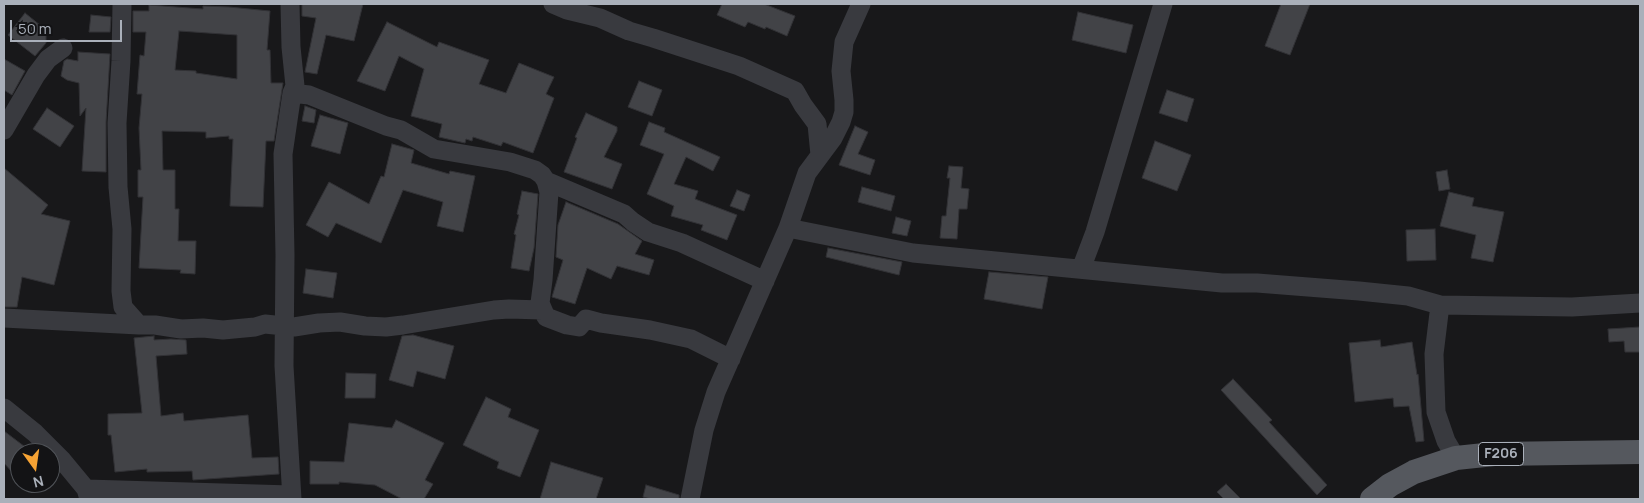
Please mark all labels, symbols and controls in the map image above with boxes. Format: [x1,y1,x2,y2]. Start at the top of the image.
scale bar [12,10,125,42]
text: 50 m [18,18,52,39]
road number: F206 [1478,442,1524,466]
north arrow [10,443,60,493]
text: N [31,472,46,493]

